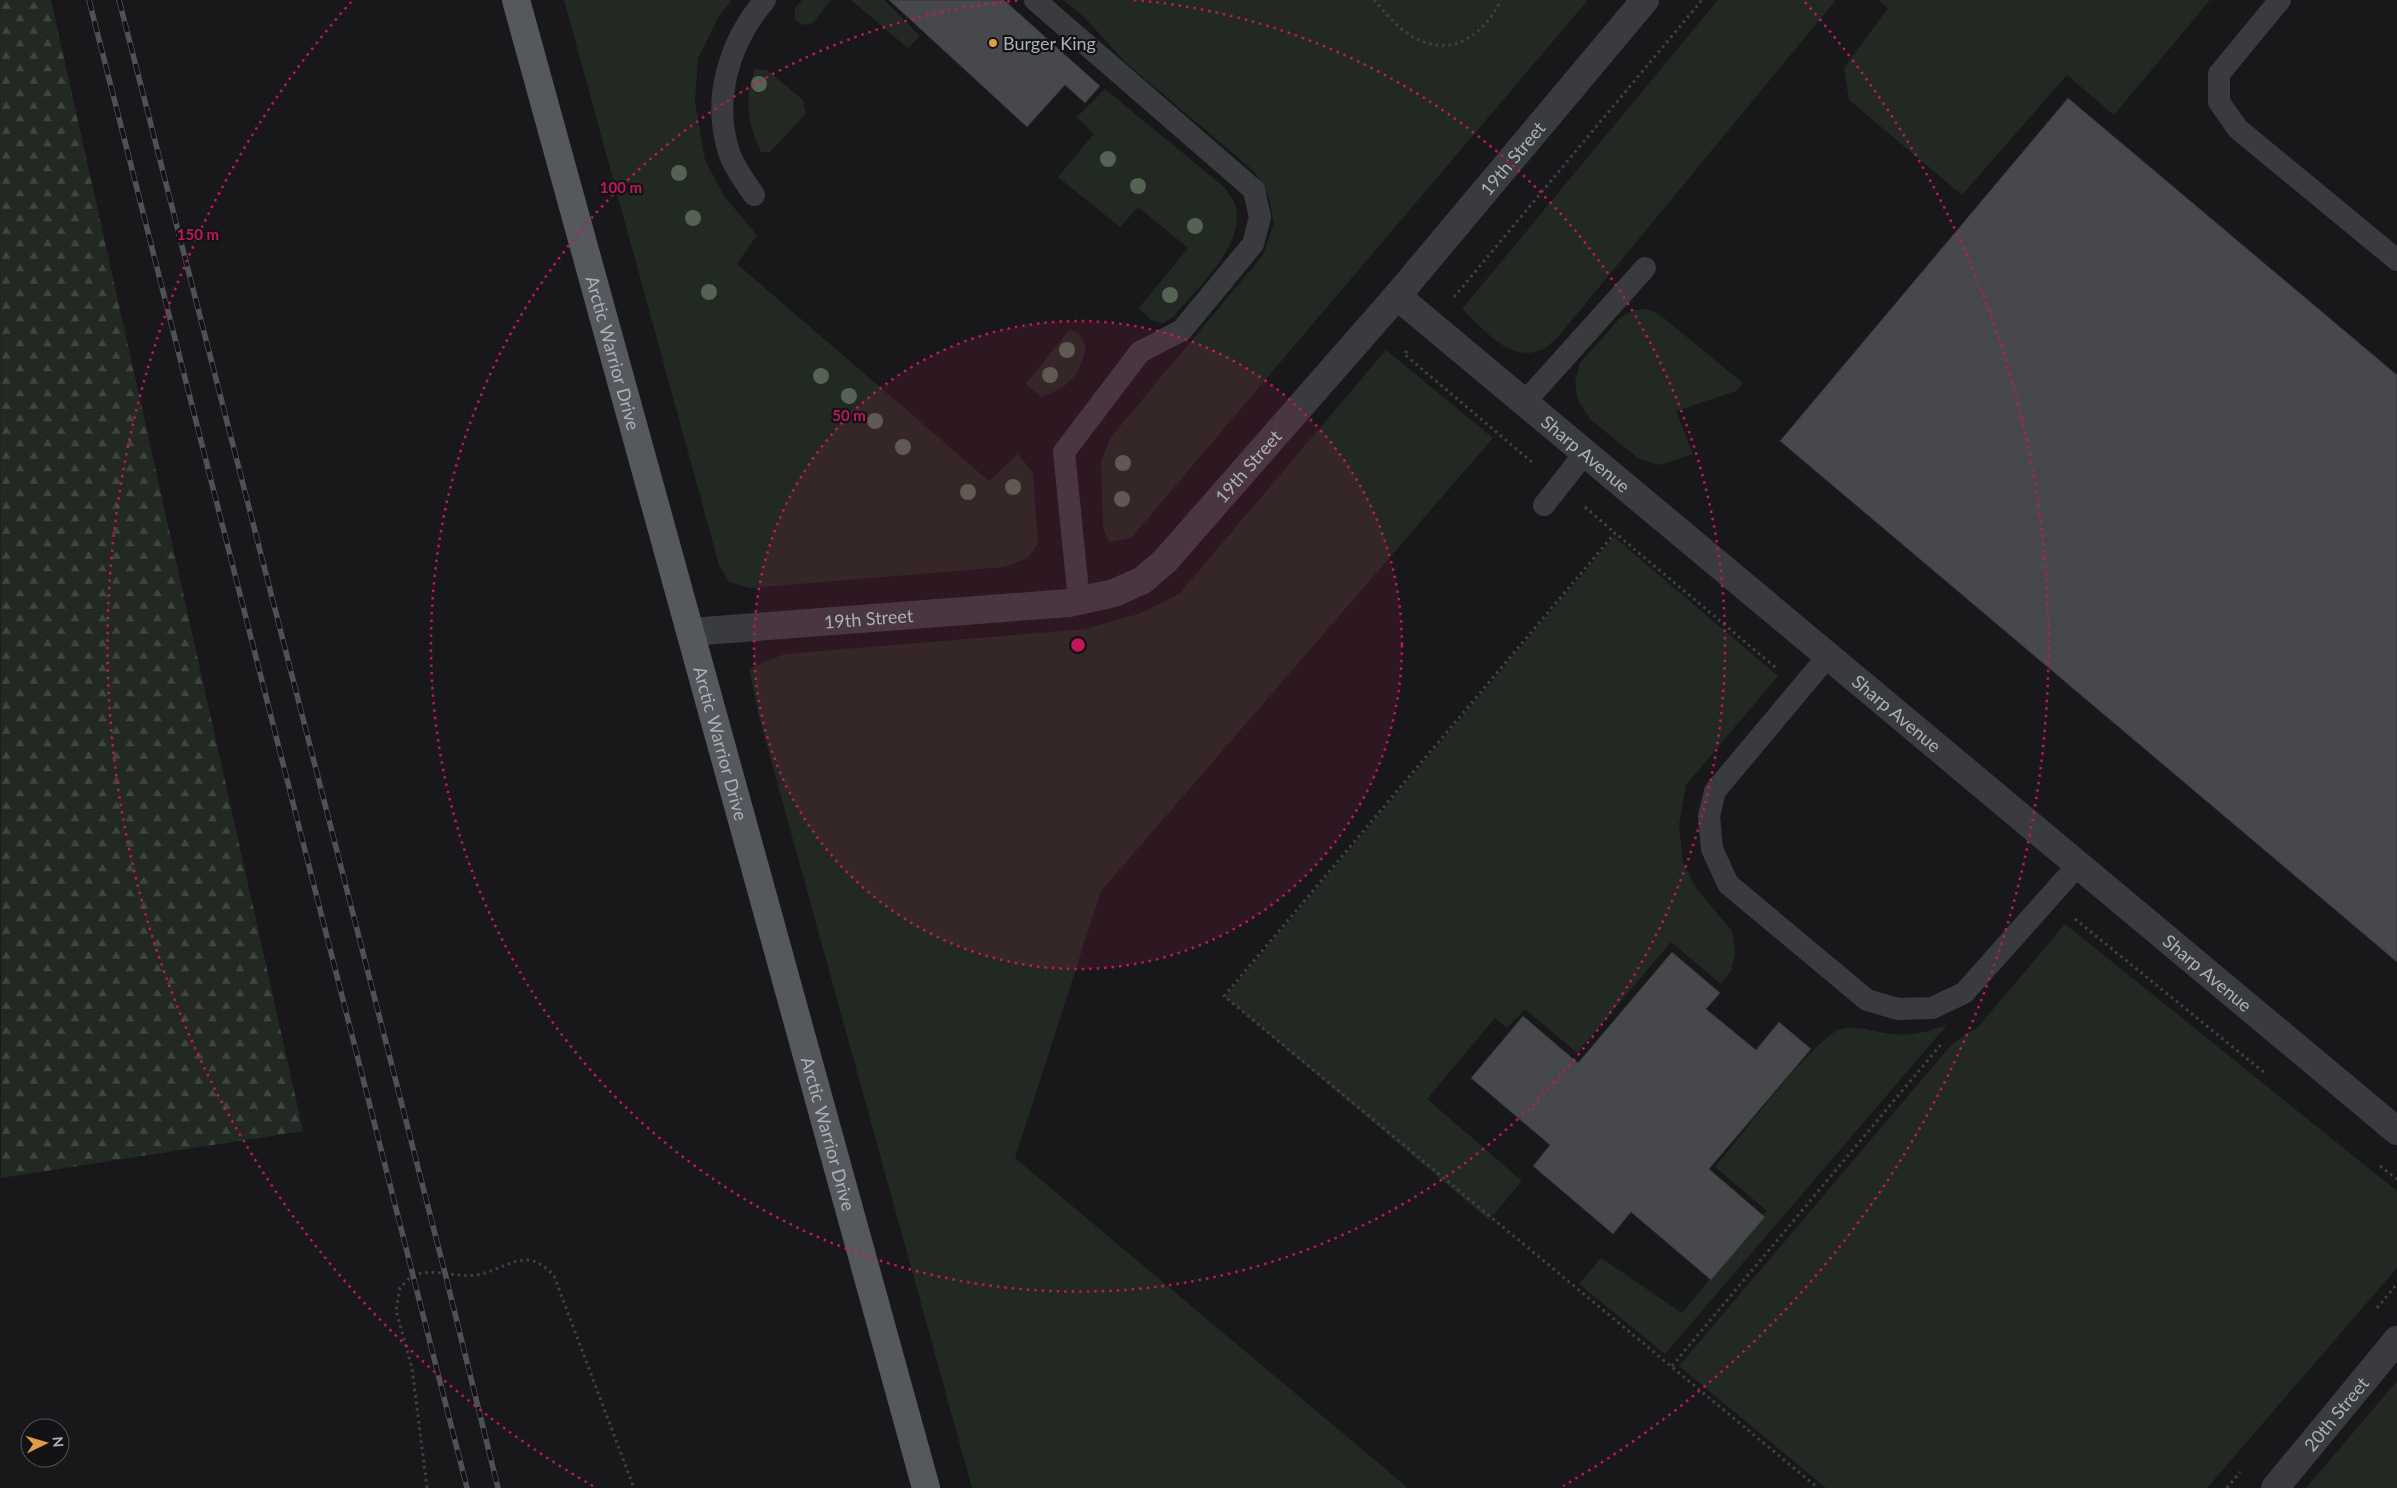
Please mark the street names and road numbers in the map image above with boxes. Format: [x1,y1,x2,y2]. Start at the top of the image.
street label: 19th Street [1475,116,1550,200]
street label: Arctic Warrior Drive [581,273,645,432]
street label: Sharp Avenue [1537,410,1635,497]
street label: 19th Street [1210,425,1286,507]
street label: 19th Street [823,604,914,633]
street label: Arctic Warrior Drive [689,664,753,823]
street label: Sharp Avenue [1848,670,1946,757]
street label: Sharp Avenue [2159,929,2256,1016]
street label: Arctic Warrior Drive [797,1054,860,1213]
street label: 20th Street [2299,1372,2373,1455]

